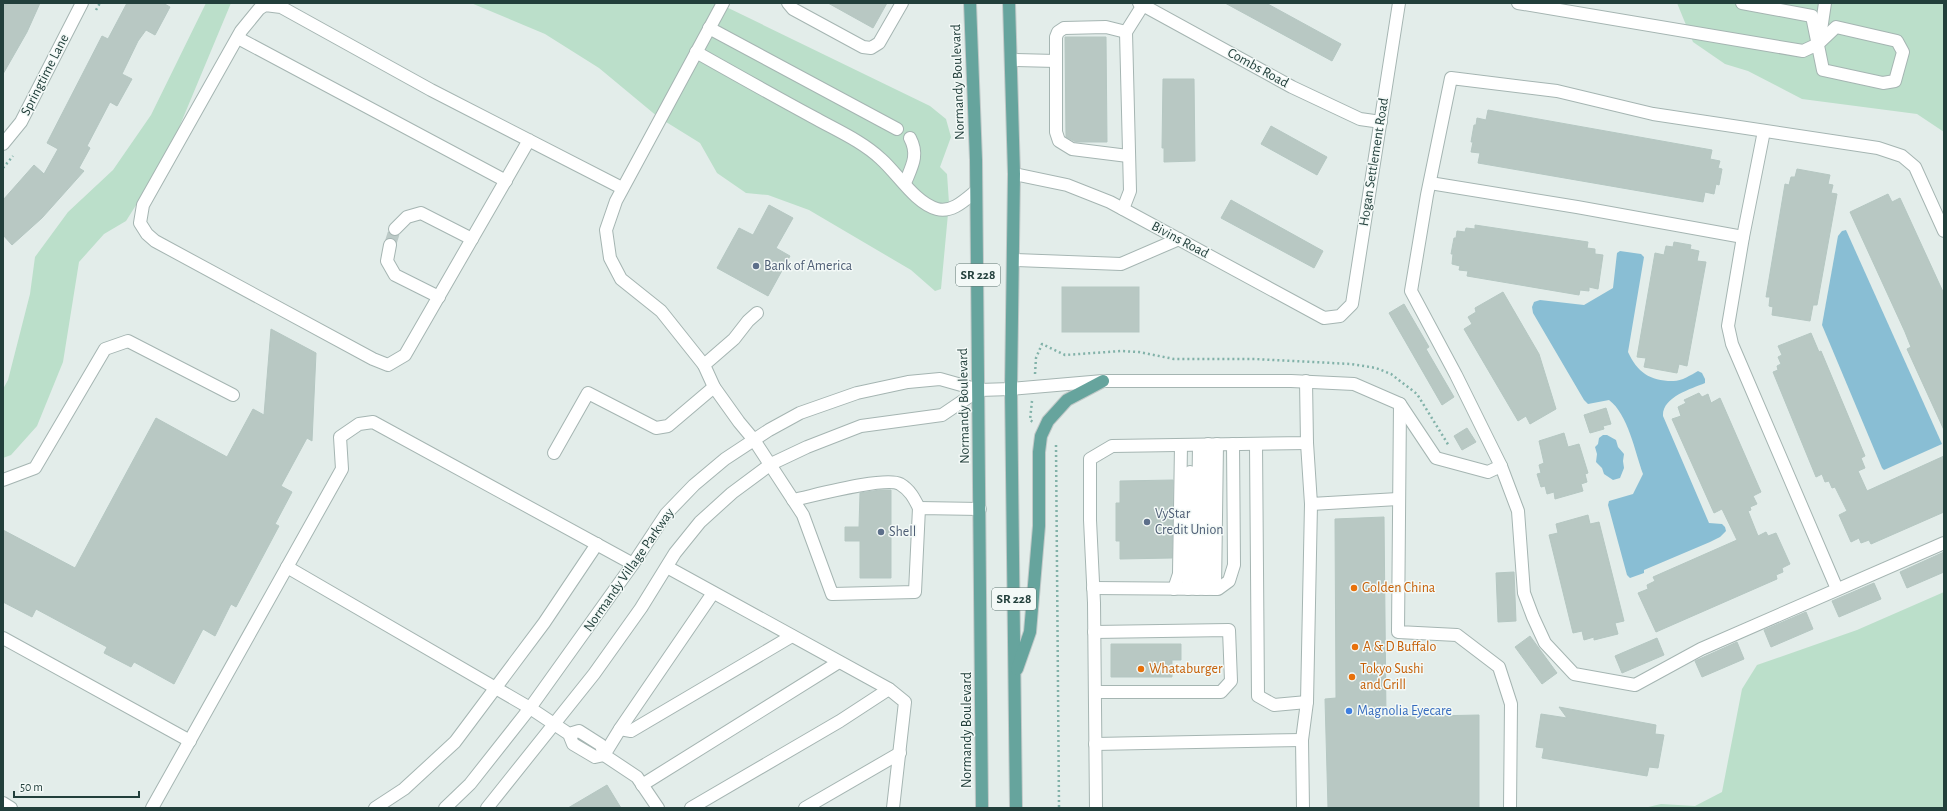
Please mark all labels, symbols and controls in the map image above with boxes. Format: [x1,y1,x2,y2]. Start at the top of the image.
street label: Normandy Boulevard [949,24,967,140]
street label: Springtime Lane [19,32,71,118]
street label: Combs Road [1225,46,1291,90]
street label: Hogan Settlement Road [1357,97,1391,227]
street label: Bivins Road [1149,219,1211,261]
place label: Bank of America [764,259,853,273]
marker: Bank of America [751,261,761,271]
road number: SR 228 [956,264,1000,286]
street label: Normandy Boulevard [956,348,972,464]
street label: Normandy Village Parkway [581,506,677,634]
place label: VyStar Credit Union [1155,507,1223,537]
marker: VyStar Credit Union [1142,517,1152,527]
place label: Shell [889,525,916,539]
marker: Shell [876,527,886,537]
place label: Golden China [1362,581,1436,595]
marker: Golden China [1349,583,1359,593]
road number: SR 228 [992,588,1036,610]
place label: A & D Buffalo [1363,640,1437,654]
marker: A & D Buffalo [1350,642,1360,652]
place label: Whataburger [1149,662,1223,676]
place label: Tokyo Sushi and Grill [1360,662,1424,692]
marker: Whataburger [1136,664,1146,674]
street label: Normandy Boulevard [960,672,974,788]
marker: Tokyo Sushi and Grill [1347,672,1357,682]
place label: Magnolia Eyecare [1357,704,1452,718]
marker: Magnolia Eyecare [1344,706,1354,716]
scale bar [14,773,139,799]
text: 50 m [20,781,43,793]

